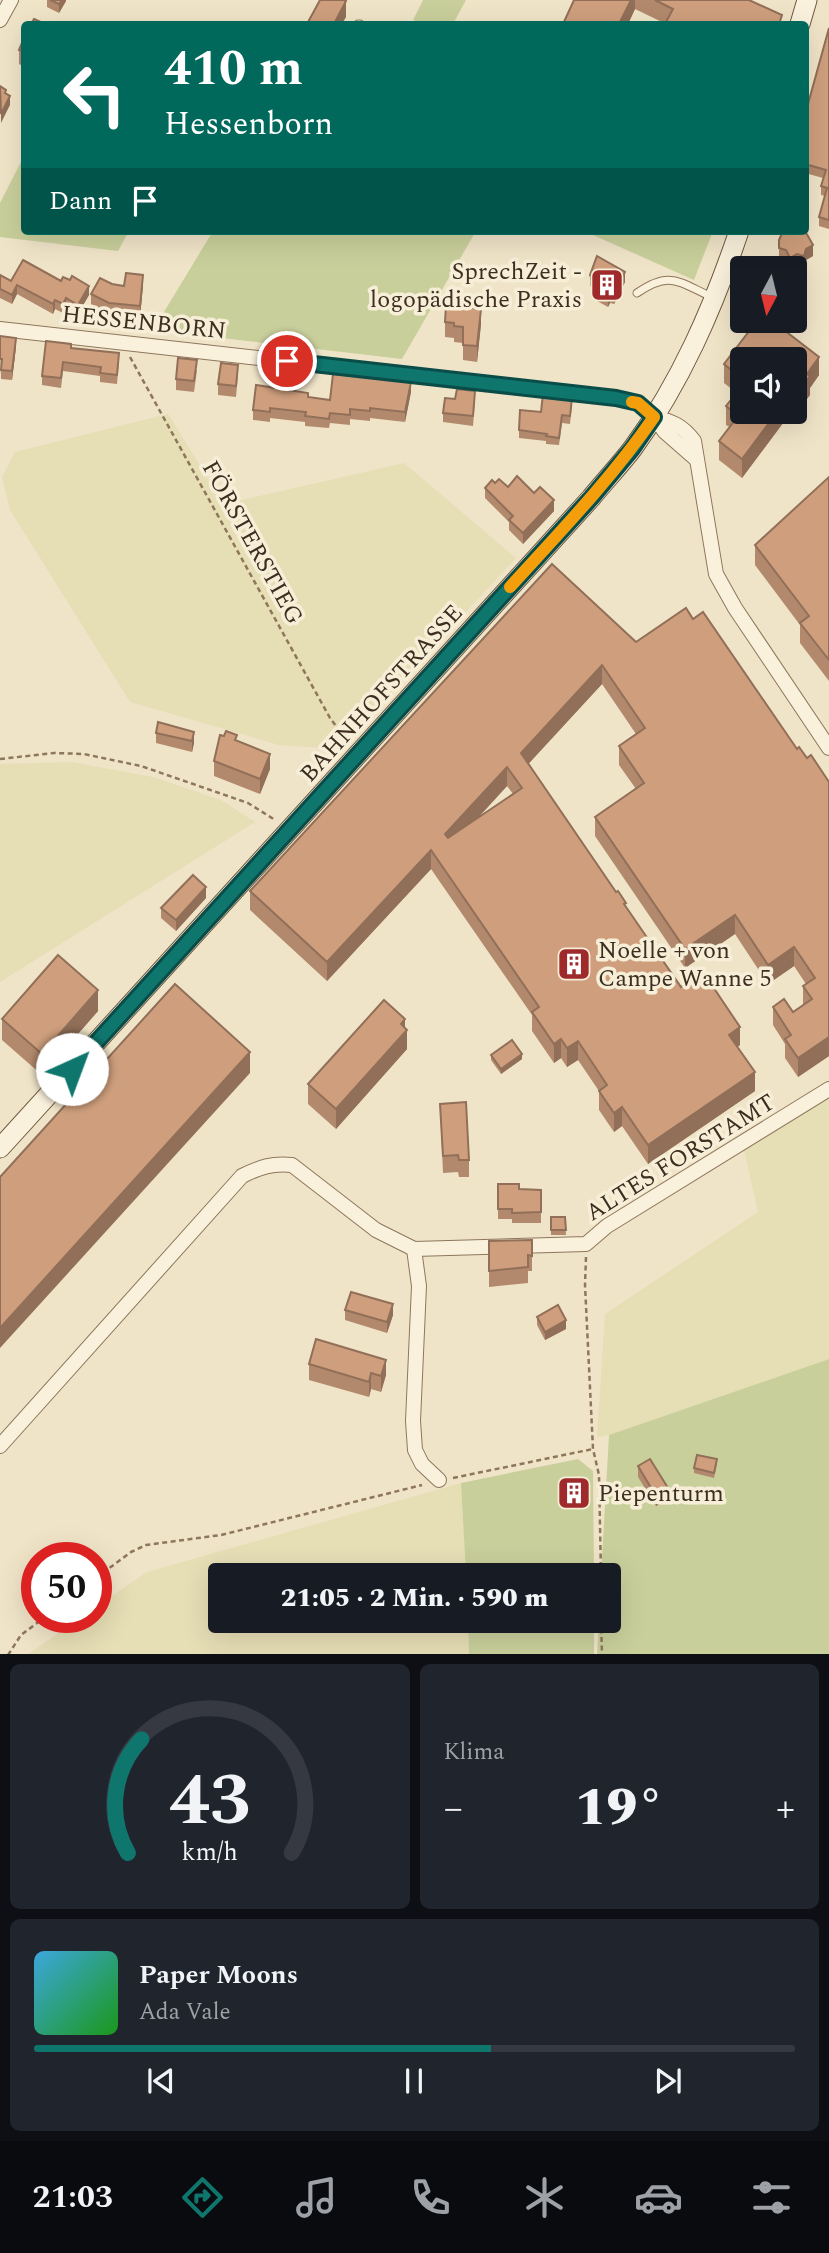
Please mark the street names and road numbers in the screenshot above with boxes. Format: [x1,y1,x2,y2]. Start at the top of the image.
street label: HESSENBORN [60,296,228,350]
street label: FÖRSTERSTIEG [192,454,312,631]
street label: BAHNHOFSTRASSE [292,596,472,791]
street label: ALTES FORSTAMT [579,1085,782,1231]

